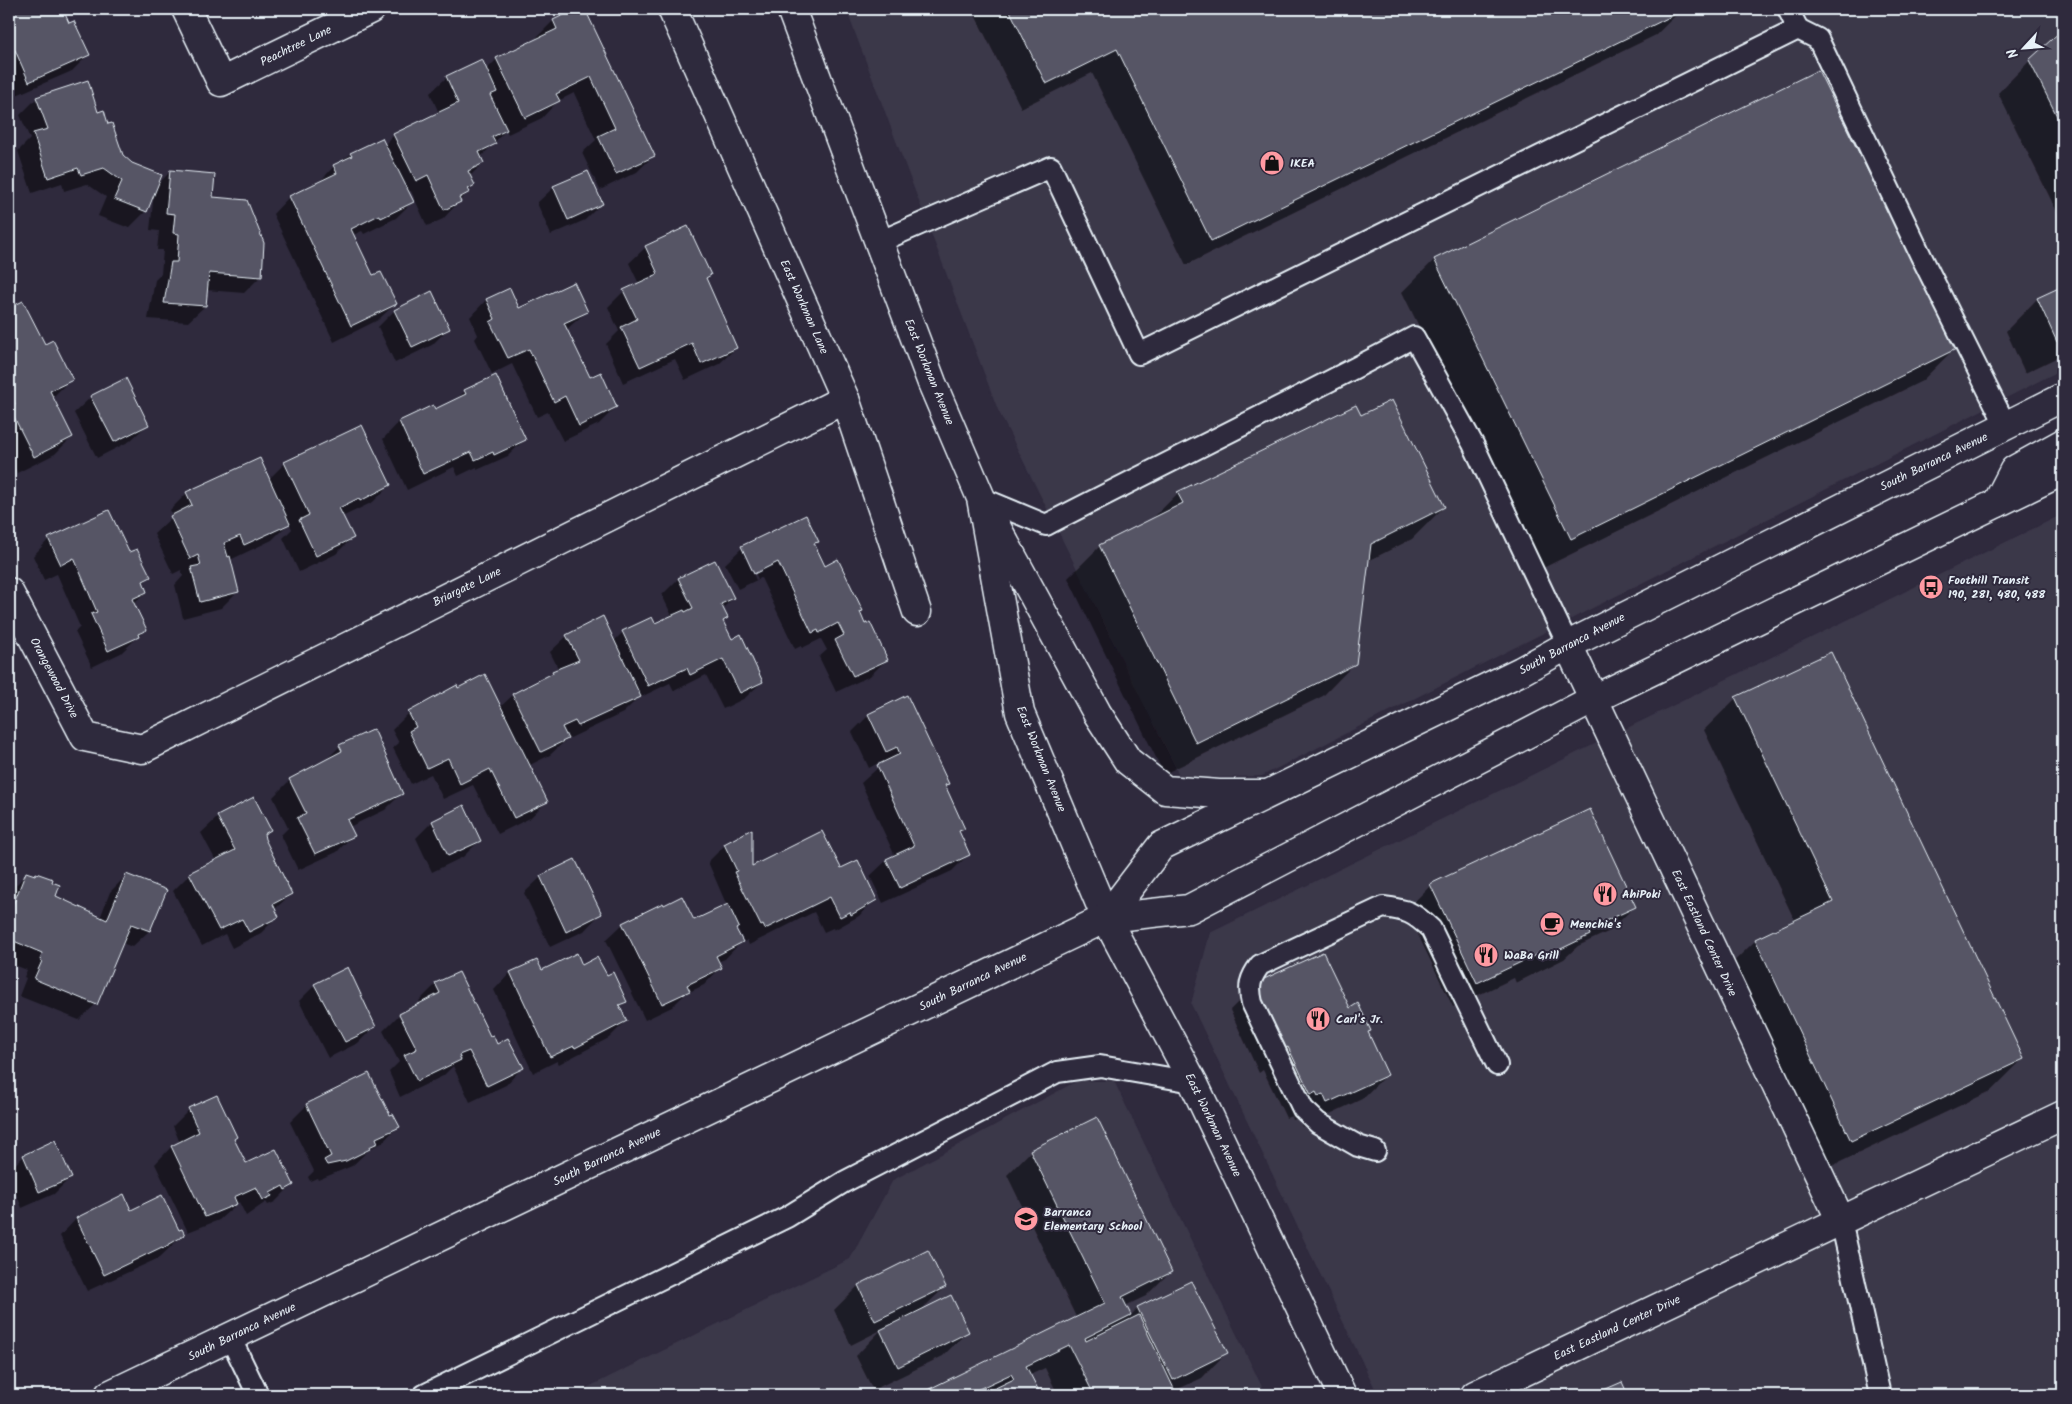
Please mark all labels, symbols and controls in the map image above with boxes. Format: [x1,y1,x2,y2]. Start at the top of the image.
street label: Peachtree Lane [257,20,336,72]
north arrow [2000,22,2050,72]
text: N [2001,44,2025,62]
shop icon: IKEA [1259,150,1285,176]
place label: IKEA [1290,154,1316,173]
street label: East Workman Lane [775,257,834,358]
street label: East Workman Avenue [899,316,959,429]
street label: South Barranca Avenue [1877,427,1992,496]
street label: Briargate Lane [429,562,505,612]
place label: Foothill Transit 190, 281, 480, 488 [1948,571,2046,604]
bus stop icon: Foothill Transit 190, 281, 480, 488 [1918,574,1944,600]
street label: South Barranca Avenue [1516,608,1629,680]
street label: Orangewood Drive [25,634,84,722]
street label: East Workman Avenue [1011,703,1071,816]
street label: East Eastland Center Drive [1666,866,1742,1000]
restaurant icon: AhiPoki [1592,881,1618,907]
place label: AhiPoki [1622,885,1661,904]
cafe icon: Menchie's [1539,911,1565,937]
place label: Menchie's [1570,915,1622,934]
restaurant icon: WaBa Grill [1473,942,1499,968]
place label: WaBa Grill [1504,946,1560,965]
street label: South Barranca Avenue [916,947,1031,1016]
restaurant icon: Carl's Jr. [1305,1006,1331,1032]
place label: Carl's Jr. [1336,1010,1383,1029]
street label: East Workman Avenue [1180,1070,1247,1181]
street label: South Barranca Avenue [550,1122,665,1191]
place label: Barranca Elementary School [1044,1203,1143,1236]
school or university icon: Barranca Elementary School [1013,1206,1039,1232]
street label: East Eastland Center Drive [1550,1290,1684,1366]
street label: South Barranca Avenue [185,1297,300,1366]

